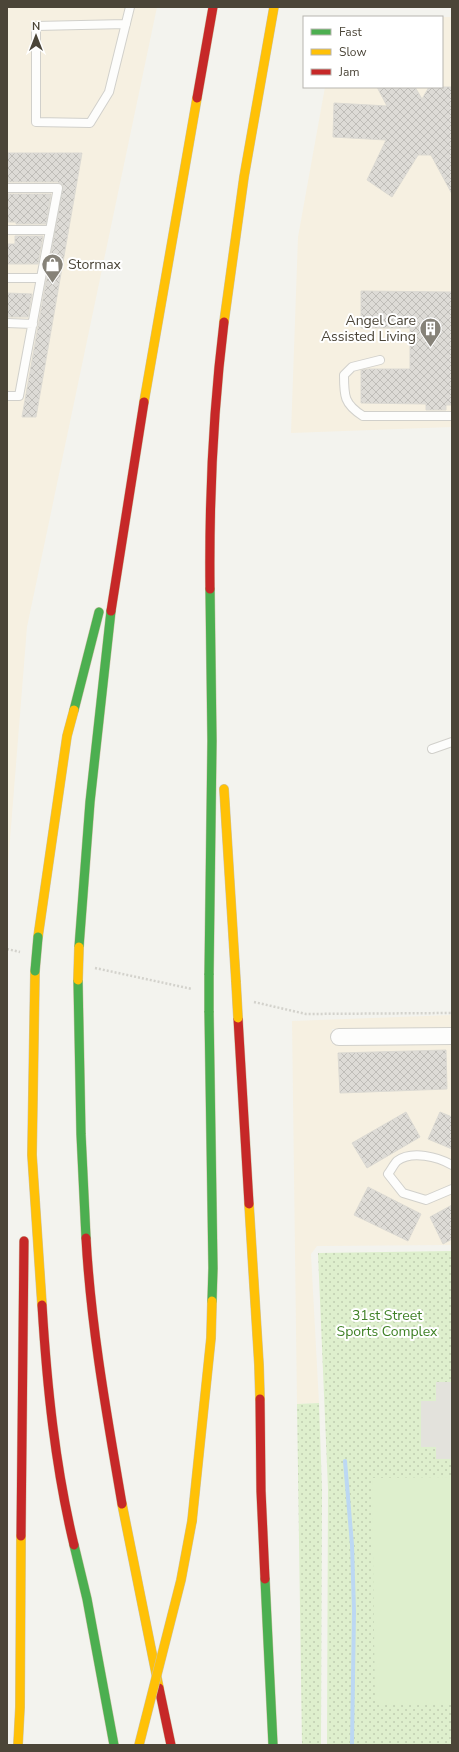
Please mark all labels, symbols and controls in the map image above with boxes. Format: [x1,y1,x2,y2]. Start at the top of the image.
north arrow [16,16,56,56]
legend [303,16,443,88]
text: N [32,19,40,34]
text: Fast [339,24,362,40]
text: Slow [339,44,367,60]
text: Jam [338,64,360,80]
shop icon: Stormax [39,251,65,284]
place label: Stormax [68,255,122,274]
place label: Angel Care Assisted Living [321,311,416,346]
building icon: Angel Care Assisted Living [418,315,444,348]
park label: 31st Street Sports Complex [337,1306,438,1341]

